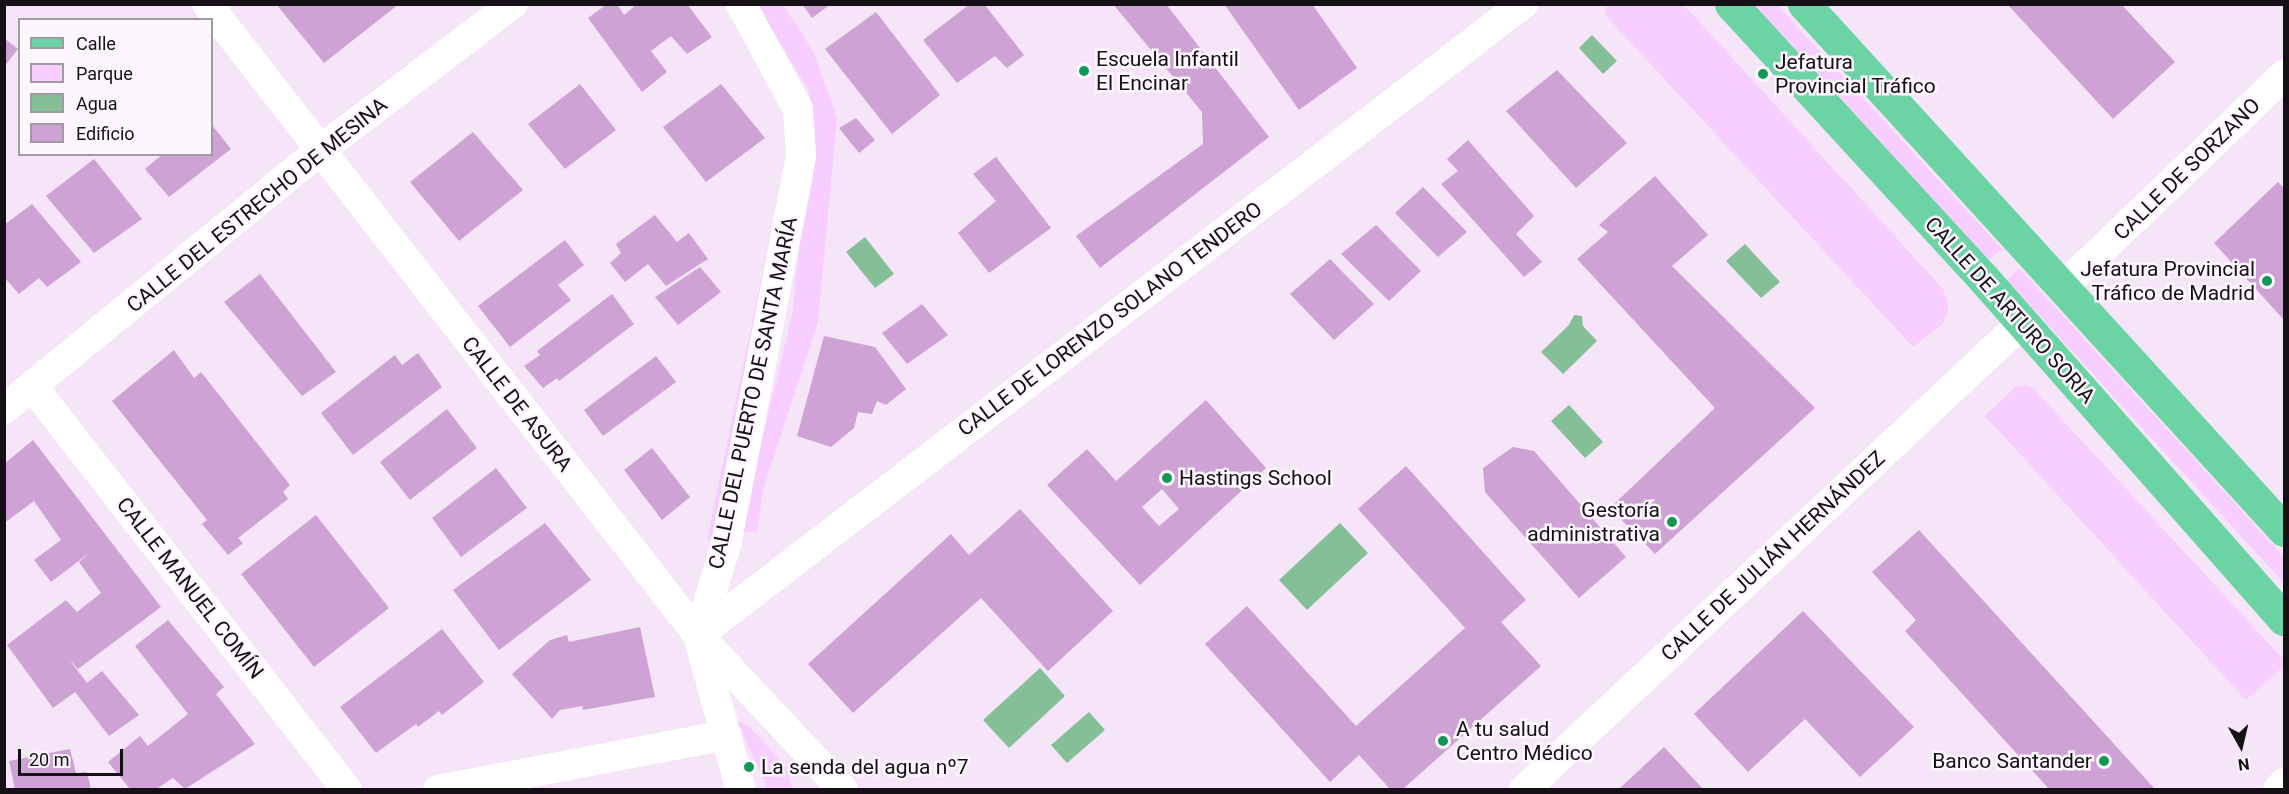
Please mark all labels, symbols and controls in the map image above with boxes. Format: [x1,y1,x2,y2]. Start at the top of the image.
legend [18,18,213,156]
text: Calle [76,33,116,54]
place label: Escuela Infantil El Encinar [1096,46,1239,96]
place label: Jefatura Provincial Tráfico [1775,49,1936,99]
text: Parque [76,63,133,84]
marker: Escuela Infantil El Encinar [1077,64,1091,78]
marker: Jefatura Provincial Tráfico [1756,67,1770,81]
street label: CALLE DEL ESTRECHO DE MESINA [122,92,392,318]
text: Agua [76,93,118,114]
street label: CALLE DE SORZANO [2109,93,2265,245]
text: Edificio [76,123,135,144]
street label: CALLE DE LORENZO SOLANO TENDERO [953,196,1267,442]
street label: CALLE DE ARTURO SORIA [1920,212,2100,408]
street label: CALLE DEL PUERTO DE SANTA MARÍA [703,215,803,571]
place label: Jefatura Provincial Tráfico de Madrid [2080,256,2255,306]
marker: Jefatura Provincial Tráfico de Madrid [2260,274,2274,288]
street label: CALLE DE ASURA [456,331,578,477]
street label: CALLE DE JULIÁN HERNÁNDEZ [1656,446,1890,666]
place label: Hastings School [1179,465,1332,491]
marker: Hastings School [1160,471,1174,485]
street label: CALLE MANUEL COMÍN [111,492,269,684]
place label: Gestoría administrativa [1527,497,1660,547]
marker: Gestoría administrativa [1665,515,1679,529]
place label: A tu salud Centro Médico [1456,716,1593,766]
north arrow [2211,716,2271,776]
marker: A tu salud Centro Médico [1434,732,1452,750]
scale bar [21,737,126,775]
place label: Banco Santander [1932,748,2092,774]
text: 20 m [29,749,69,770]
place label: La senda del agua nº7 [761,754,969,780]
marker: Banco Santander [2097,754,2111,768]
text: N [2237,754,2250,775]
marker: La senda del agua nº7 [742,760,756,774]

